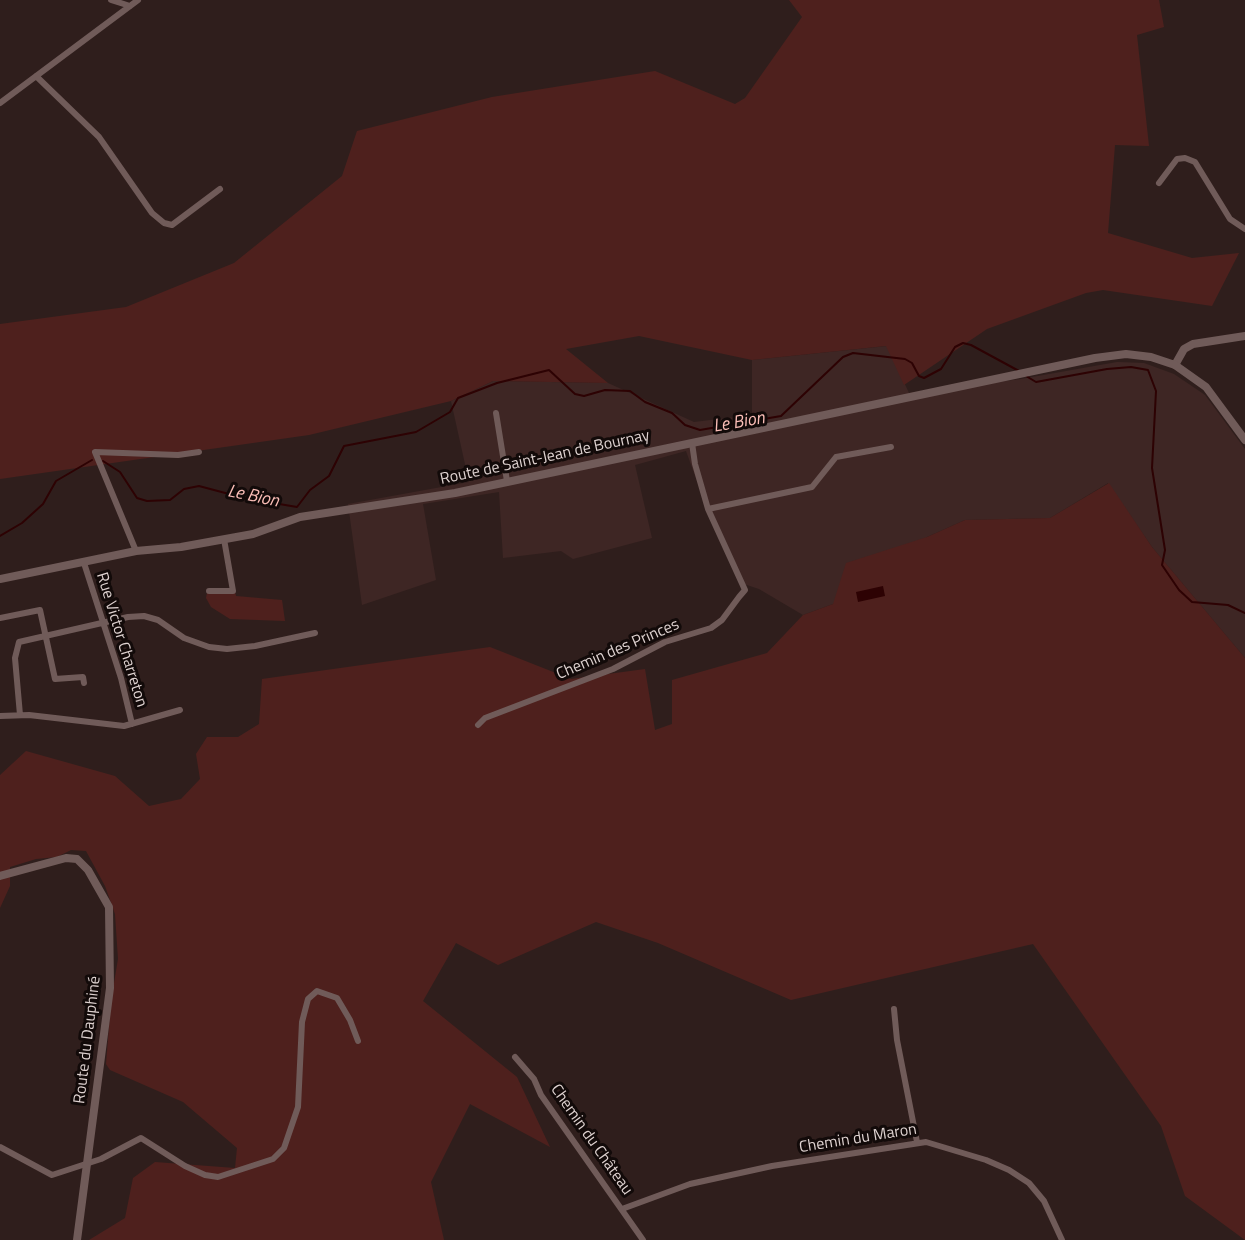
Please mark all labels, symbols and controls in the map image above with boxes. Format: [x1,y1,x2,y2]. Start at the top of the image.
water label: Le Bion [712,408,766,438]
street label: Route de Saint-Jean de Bournay [438,426,652,490]
water label: Le Bion [225,481,281,513]
street label: Rue Victor Charreton [91,570,151,710]
street label: Chemin des Princes [554,615,682,685]
street label: Route du Dauphiné [71,975,105,1105]
street label: Chemin du Château [546,1081,636,1199]
street label: Chemin du Maron [798,1120,918,1158]

